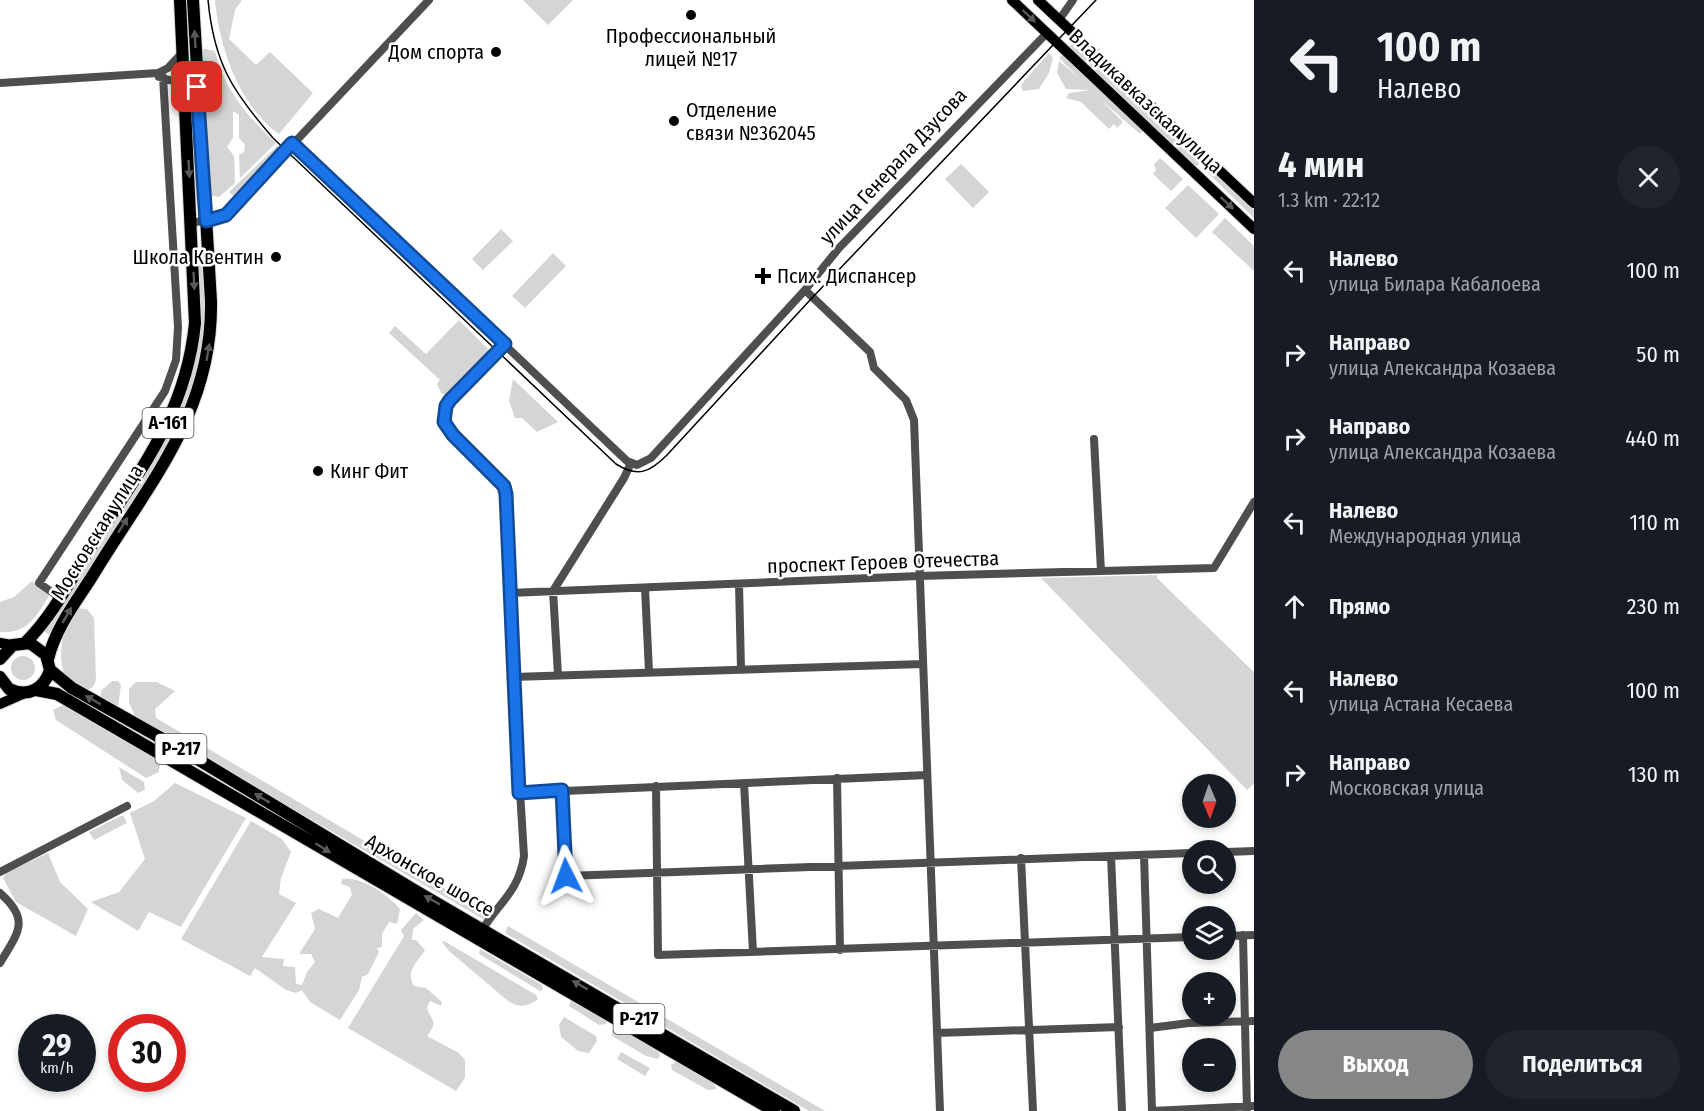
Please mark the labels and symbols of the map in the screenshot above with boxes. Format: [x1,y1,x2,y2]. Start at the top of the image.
marker: Профессиональный лицей №17 [684,8,698,22]
one-way arrow [1022,9,1037,23]
place label: Профессиональный лицей №17 [606,24,776,71]
street label: Владикавказская улица [1064,24,1228,178]
one-way arrow [190,30,200,49]
place label: Дом спорта [387,40,484,64]
marker: Дом спорта [489,45,503,59]
pin [171,61,222,112]
street label: улица Генерала Дзусова [815,83,971,249]
place label: Отделение связи №362045 [686,98,816,145]
marker: Отделение связи №362045 [667,114,681,128]
one-way arrow [184,160,193,179]
one-way arrow [1219,195,1233,209]
place label: Школа Квентин [133,245,264,269]
marker: Школа Квентин [269,250,283,264]
place label: Псих. Диспансер [777,264,916,288]
marker: Псих. Диспансер [754,267,772,285]
one-way arrow [189,271,198,290]
one-way arrow [204,342,213,361]
road number: А-161 [142,408,194,438]
place label: Кинг Фит [330,459,409,483]
street label: Московская улица [46,460,148,604]
marker: Кинг Фит [311,464,325,478]
one-way arrow [118,517,129,533]
street label: проспект Героев Отечества [767,546,999,578]
one-way arrow [62,607,72,624]
one-way arrow [85,695,101,706]
road number: Р-217 [156,734,207,764]
north arrow [1182,774,1236,828]
one-way arrow [254,792,270,803]
street label: Архонское шоссе [361,828,499,922]
one-way arrow [315,842,331,853]
position arrow [534,844,598,908]
one-way arrow [424,895,440,906]
one-way arrow [572,980,588,991]
road number: Р-217 [614,1004,664,1034]
speed limit sign: 30 [108,1014,186,1092]

